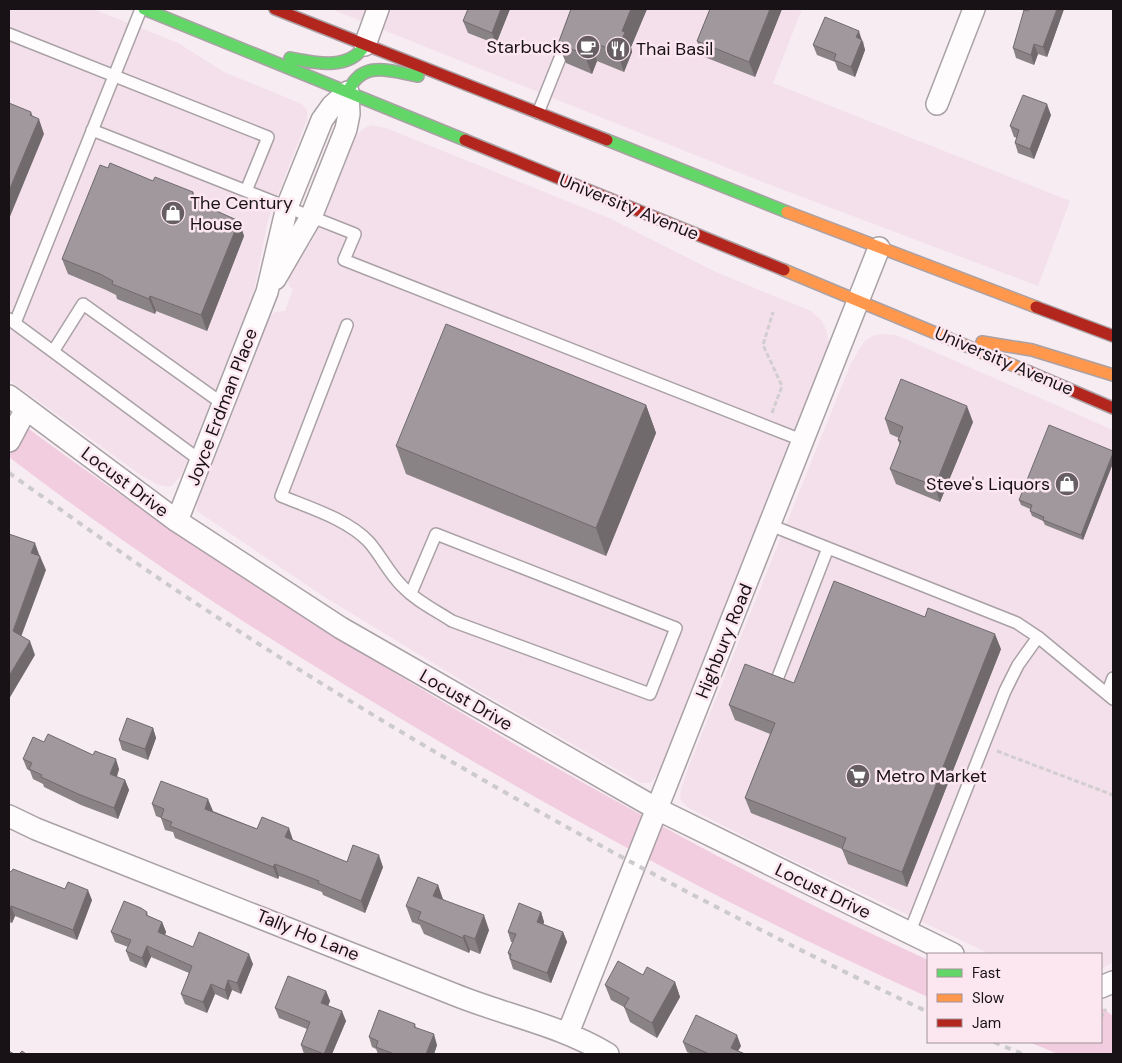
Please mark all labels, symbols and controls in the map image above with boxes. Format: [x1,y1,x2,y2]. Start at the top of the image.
cafe icon: Starbucks [575,34,601,60]
place label: Starbucks [487,35,570,59]
restaurant icon: Thai Basil [605,36,631,62]
place label: Thai Basil [636,37,713,61]
street label: University Avenue [556,168,702,246]
place label: The Century House [190,191,293,236]
shop icon: The Century House [160,200,186,226]
street label: University Avenue [931,321,1077,401]
street label: Joyce Erdman Place [181,325,263,489]
street label: Locust Drive [76,441,174,523]
shop icon: Steve's Liquors [1054,471,1080,497]
place label: Steve's Liquors [926,472,1050,496]
street label: Highbury Road [690,580,758,702]
street label: Locust Drive [415,664,517,736]
supermarket icon: Metro Market [845,763,871,789]
place label: Metro Market [876,764,987,788]
street label: Locust Drive [771,858,875,924]
street label: Tally Ho Lane [253,903,363,967]
legend [927,953,1102,1043]
text: Fast [972,963,1001,983]
text: Slow [972,988,1005,1008]
text: Jam [972,1013,1001,1033]

